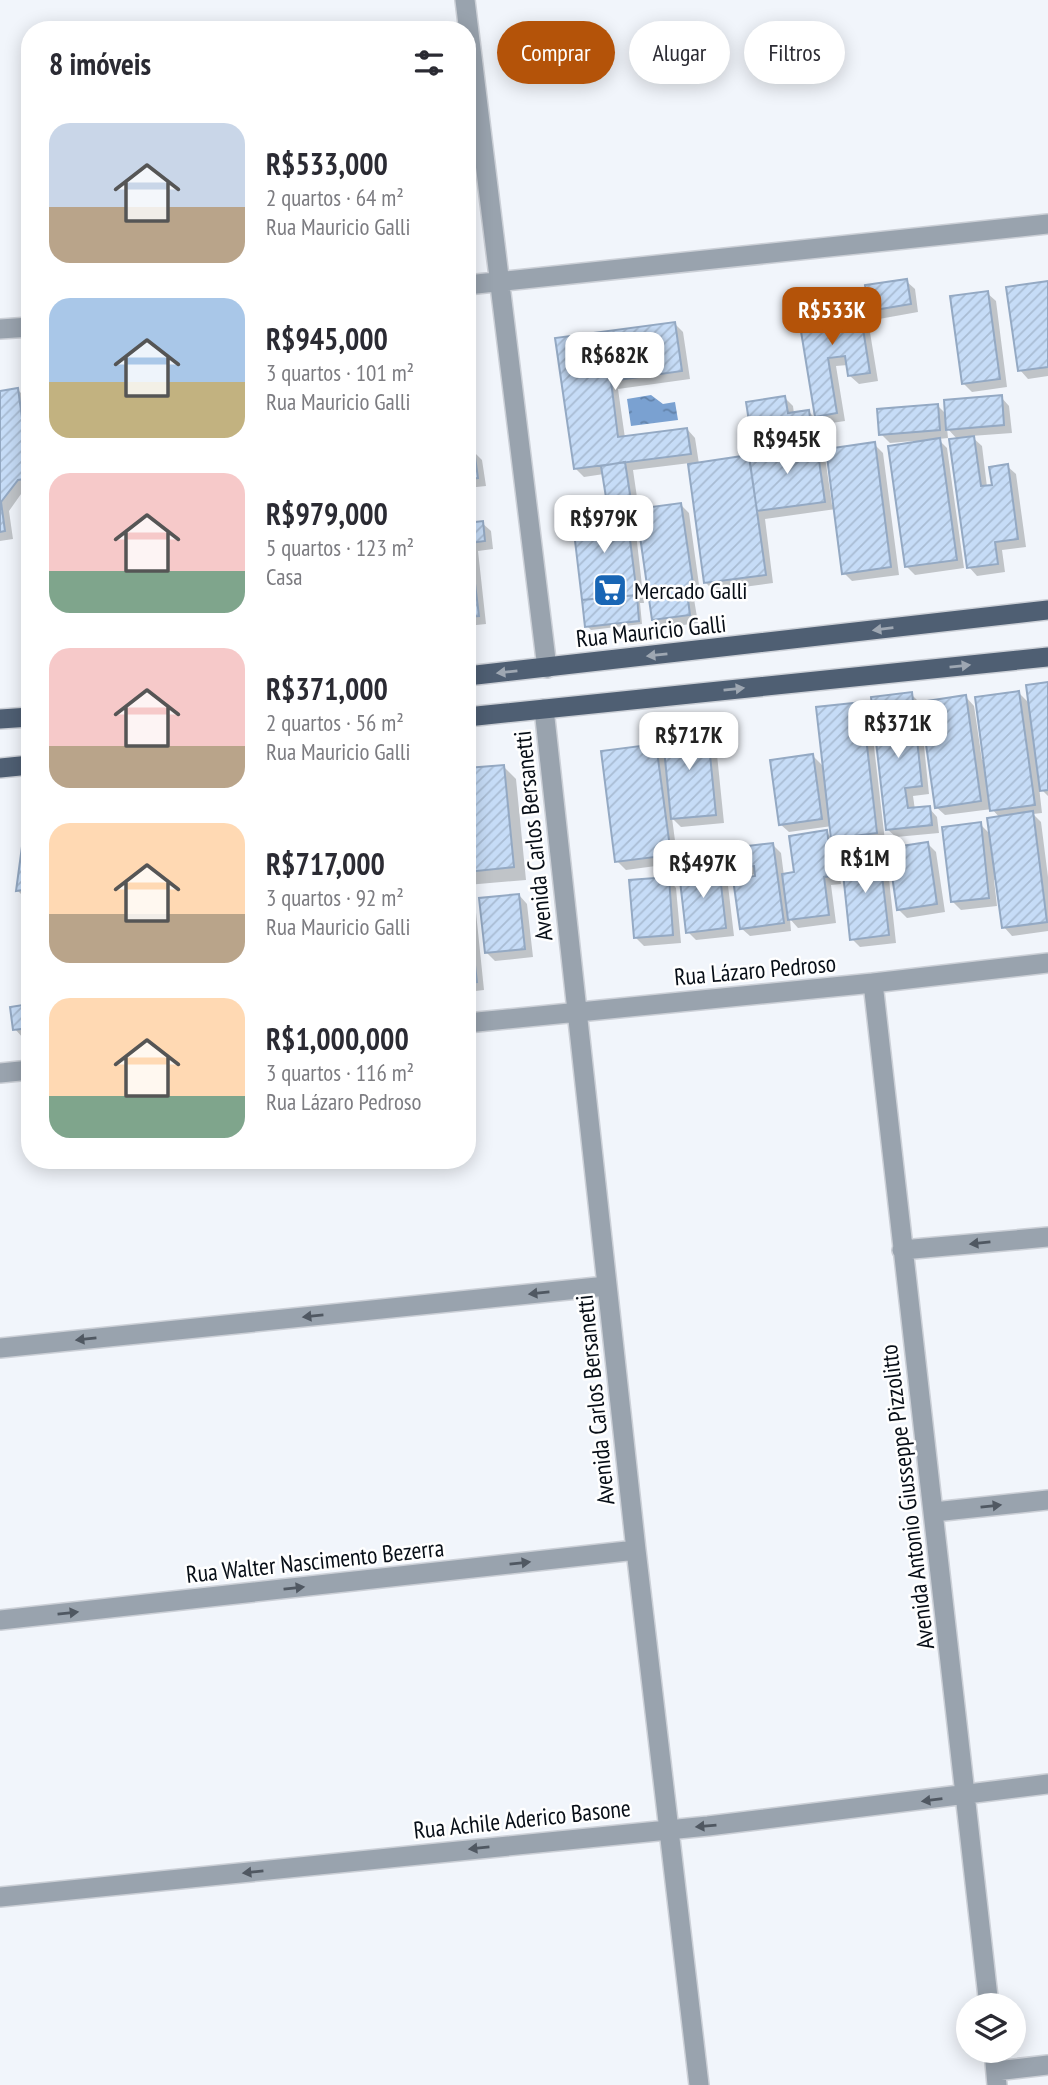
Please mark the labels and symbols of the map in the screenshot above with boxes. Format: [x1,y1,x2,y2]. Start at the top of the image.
pin: R$533K [775,288,889,347]
pin: R$682K [558,332,672,392]
pin: R$945K [730,416,844,476]
pin: R$979K [547,496,661,555]
supermarket icon: Mercado Galli [591,571,629,609]
place label: Mercado Galli [634,575,748,606]
street label: Rua Mauricio Galli [574,608,728,654]
one-way arrow [872,624,894,635]
one-way arrow [646,650,668,661]
one-way arrow [949,660,971,671]
one-way arrow [496,667,518,678]
one-way arrow [723,684,745,695]
pin: R$371K [841,700,955,760]
pin: R$717K [632,712,746,772]
street label: Avenida Carlos Bersanetti [507,729,559,943]
pin: R$1M [824,836,906,895]
pin: R$497K [646,841,760,900]
street label: Rua Lázaro Pedroso [673,947,837,993]
one-way arrow [969,1238,991,1249]
one-way arrow [528,1288,550,1299]
street label: Avenida Carlos Bersanetti [569,1293,621,1507]
one-way arrow [302,1311,324,1322]
one-way arrow [75,1334,97,1345]
street label: Avenida Antonio Giusseppe Pizzolitto [873,1343,941,1651]
one-way arrow [980,1500,1002,1511]
street label: Rua Walter Nascimento Bezerra [185,1532,445,1590]
one-way arrow [509,1557,531,1568]
one-way arrow [283,1582,305,1593]
one-way arrow [57,1607,79,1618]
street label: Rua Achile Aderico Basone [412,1792,632,1846]
one-way arrow [921,1795,943,1806]
one-way arrow [695,1821,717,1832]
one-way arrow [468,1843,490,1854]
one-way arrow [242,1866,264,1877]

